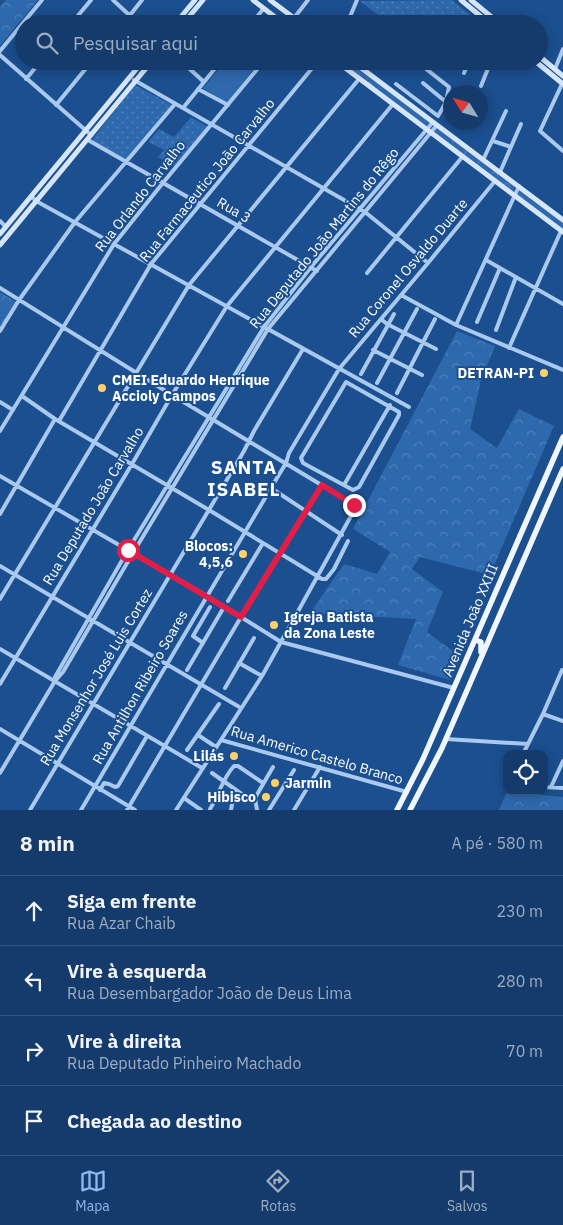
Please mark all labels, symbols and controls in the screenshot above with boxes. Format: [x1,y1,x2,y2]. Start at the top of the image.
search box [15,15,548,70]
icon: search [33,29,61,57]
text: Pesquisar aqui [73,31,198,55]
north arrow [443,85,488,130]
street label: Rua Farmaceutico João Carvalho [135,94,279,265]
street label: Rua Orlando Carvalho [91,137,189,255]
street label: Rua Deputado João Martins do Rêgo [245,144,403,332]
street label: Rua 3 [214,193,254,227]
street label: Rua Coronel Osvaldo Duarte [344,194,472,341]
place label: DETRAN-PI [458,364,534,382]
marker: DETRAN-PI [538,367,550,379]
place label: CMEI Eduardo Henrique Accioly Campos [112,371,270,405]
marker: CMEI Eduardo Henrique Accioly Campos [96,382,108,394]
street label: Rua Deputado João Carvalho [39,423,148,588]
district label: SANTA ISABEL [207,455,281,501]
route end [343,494,366,517]
place label: Blocos: 4,5,6 [185,537,233,571]
route start [117,539,140,562]
marker: Blocos: 4,5,6 [237,548,249,560]
street label: Avenida João XXIII [438,561,502,679]
street label: Rua Monsenhor José Luis Cortez [36,585,156,769]
street label: Rua Antilhon Ribeiro Soares [88,607,192,767]
place label: Igreja Batista da Zona Leste [284,608,375,642]
marker: Igreja Batista da Zona Leste [268,619,280,631]
street label: Rua Americo Castelo Branco [229,722,405,788]
place label: Lilás [193,747,224,765]
marker: Lilás [228,750,240,762]
map controls [503,750,548,795]
button: locate [503,750,548,795]
place label: Jarmin [285,774,331,792]
marker: Jarmin [269,777,281,789]
place label: Hibisco [207,788,256,806]
marker: Hibisco [260,791,272,803]
text: 8 min [20,829,75,857]
text: A pé · 580 m [452,833,543,853]
text: Siga em frente [67,889,197,913]
icon: ahead [20,897,48,925]
text: 230 m [496,901,543,921]
text: Rua Azar Chaib [67,913,176,933]
text: Vire à esquerda [67,959,207,983]
icon: left [20,967,48,995]
text: 280 m [496,971,543,991]
text: Rua Desembargador João de Deus Lima [67,983,352,1003]
text: Vire à direita [67,1029,182,1053]
icon: right [20,1037,48,1065]
text: 70 m [506,1041,543,1061]
text: Rua Deputado Pinheiro Machado [67,1053,301,1073]
icon: arrive [20,1107,48,1135]
text: Chegada ao destino [67,1109,242,1133]
tab: Mapa [75,1167,110,1215]
tab: Rotas [260,1167,296,1215]
tab: Salvos [447,1167,488,1215]

